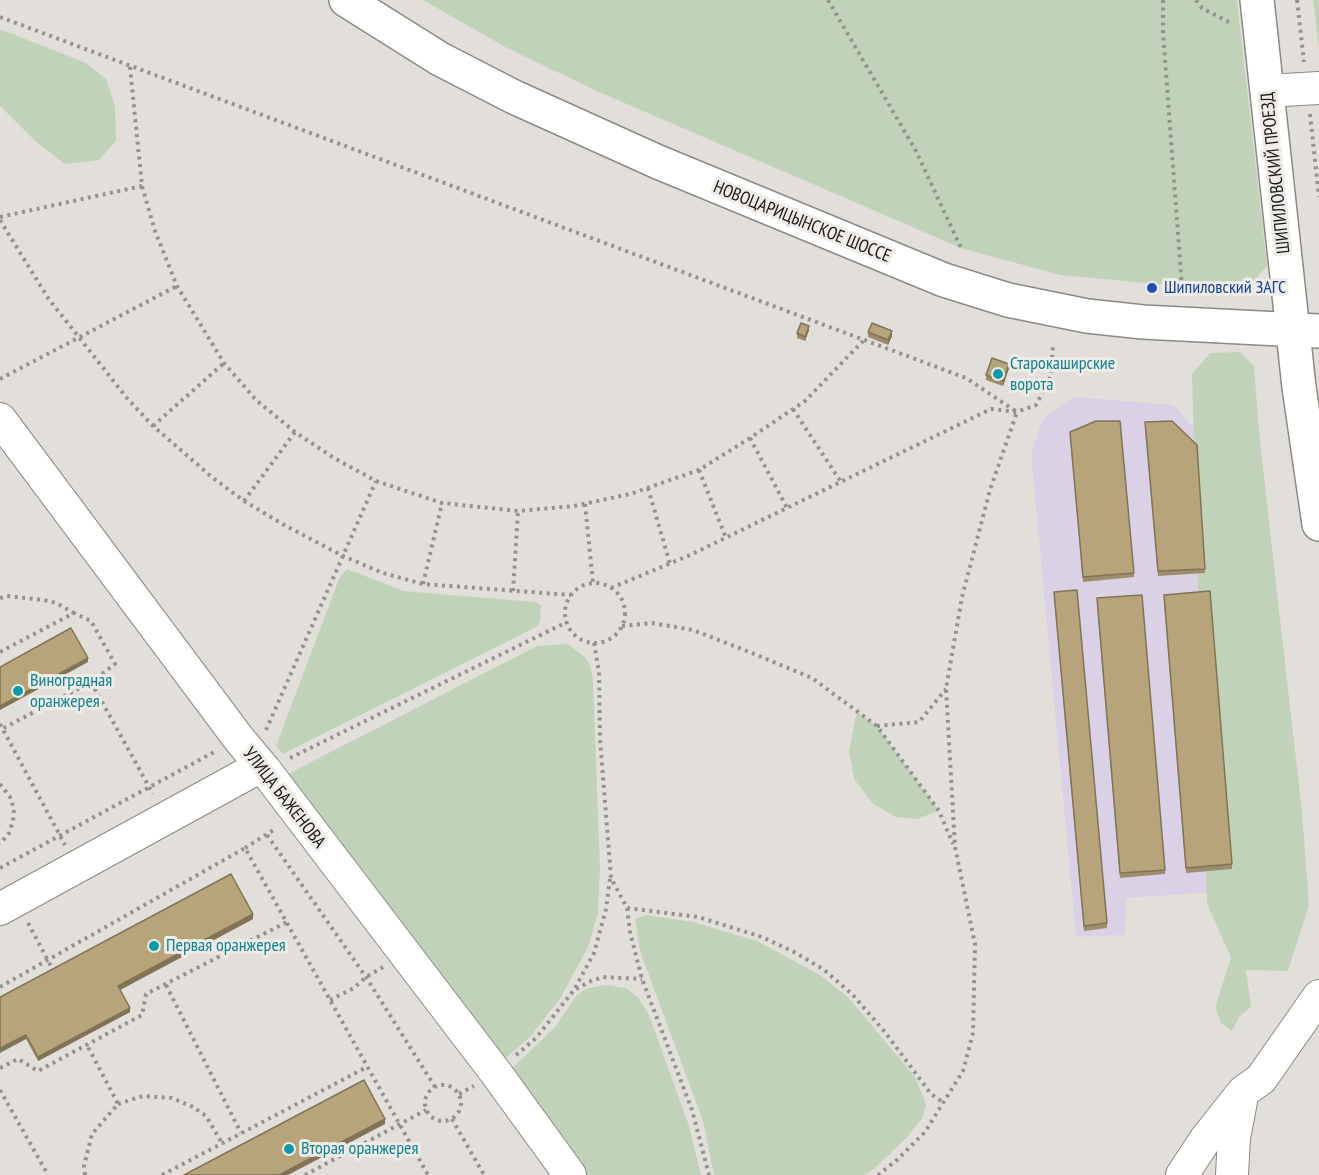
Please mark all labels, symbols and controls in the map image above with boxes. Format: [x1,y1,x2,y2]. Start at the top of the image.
street label: ШИПИЛОВСКИЙ ПРОЕЗД [1257,91,1295,255]
street label: НОВОЦАРИЦЫНСКОЕ ШОССЕ [710,176,894,268]
place label: Шипиловский ЗАГС [1164,277,1286,299]
marker: Шипиловский ЗАГС [1145,281,1159,295]
place label: Старокаширские ворота [1010,353,1115,395]
marker: Старокаширские ворота [991,367,1005,381]
place label: Виноградная оранжерея [30,670,112,712]
marker: Виноградная оранжерея [11,684,25,698]
street label: УЛИЦА БАЖЕНОВА [238,743,330,853]
place label: Первая оранжерея [166,935,286,957]
marker: Первая оранжерея [147,939,161,953]
place label: Вторая оранжерея [301,1138,418,1160]
marker: Вторая оранжерея [282,1142,296,1156]

